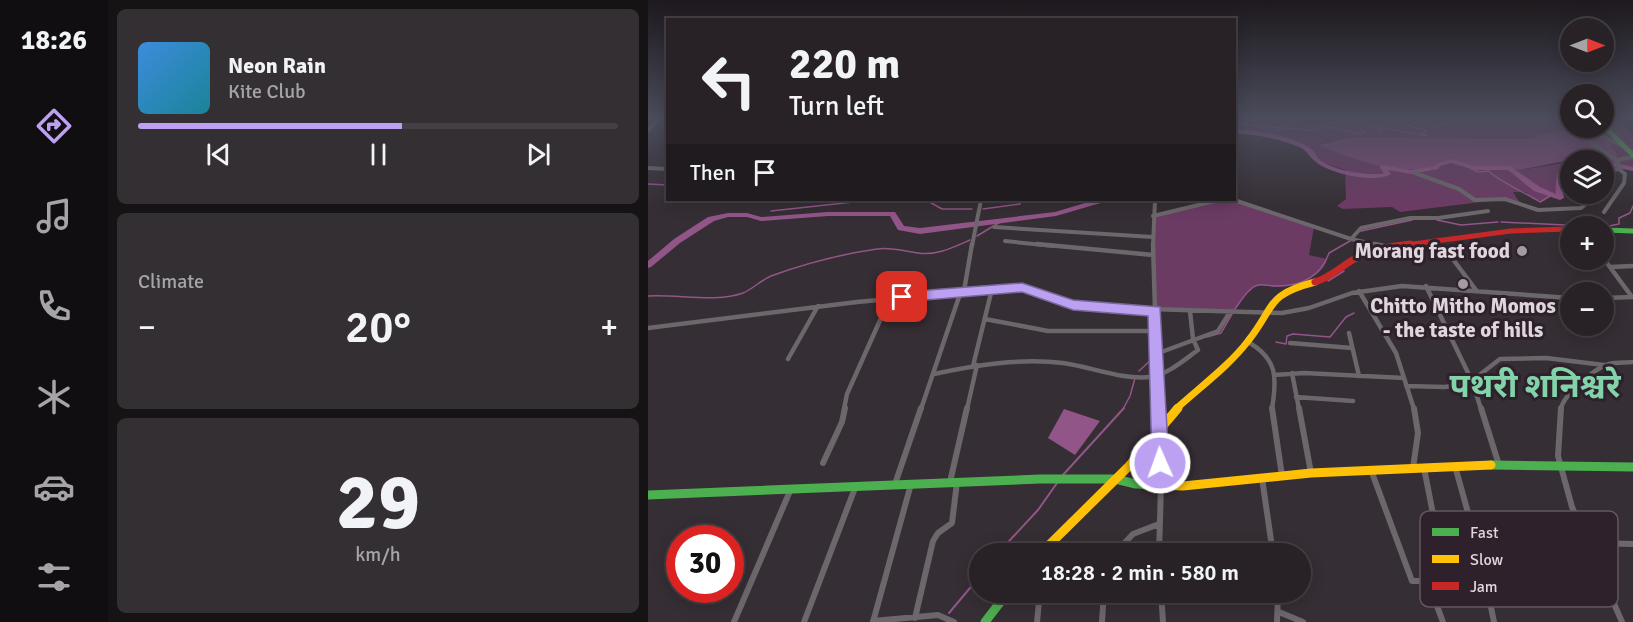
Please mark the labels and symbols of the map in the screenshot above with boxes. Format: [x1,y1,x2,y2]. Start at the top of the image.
north arrow [1560,18,1614,72]
place label: Morang fast food [1354,238,1510,264]
marker: Morang fast food [1515,244,1529,258]
pin [876,271,927,322]
marker: Chitto Mitho Momos - the taste of hills [1456,277,1470,291]
place label: Chitto Mitho Momos - the taste of hills [1370,293,1556,343]
district label: पथरी शनिश्चरे [1450,366,1622,407]
position arrow [1128,431,1192,495]
legend [1420,511,1618,607]
text: Fast [1470,523,1499,543]
speed limit sign: 30 [666,525,744,603]
text: Slow [1470,550,1504,570]
text: Jam [1470,577,1498,597]

